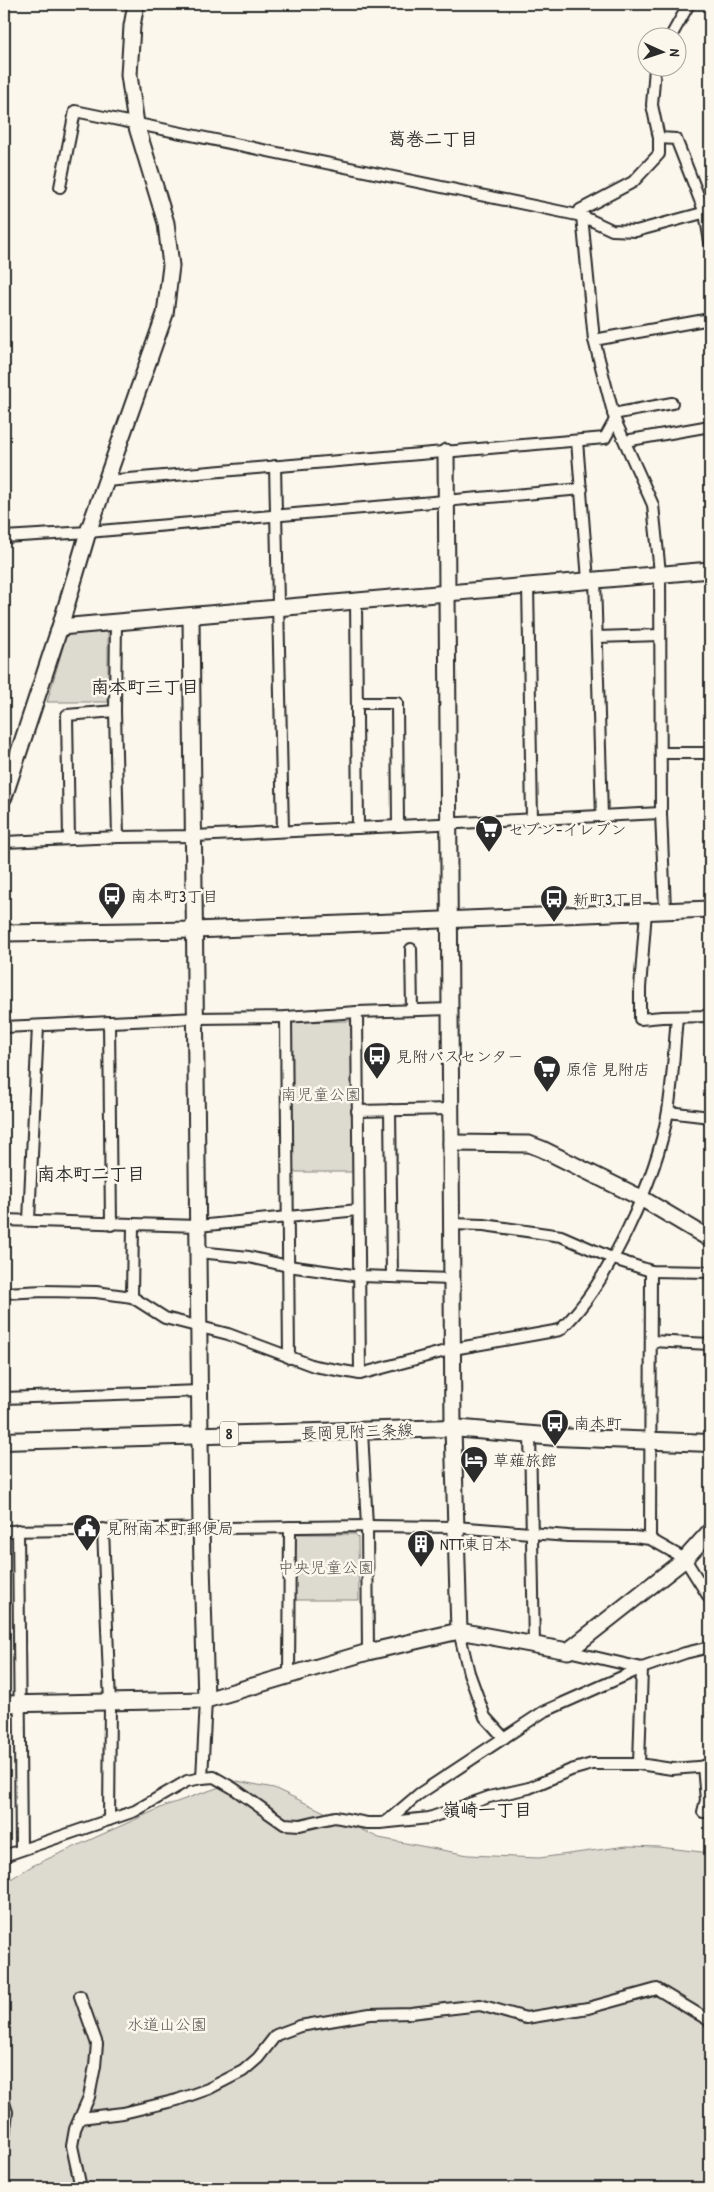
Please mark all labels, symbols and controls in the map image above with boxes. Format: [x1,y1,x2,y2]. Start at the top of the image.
north arrow [636,28,686,78]
text: N [666,48,685,57]
district label: 葛巻二丁目 [388,126,478,151]
district label: 南本町三丁目 [91,674,199,699]
supermarket icon: セブン-イレブン [474,814,504,853]
place label: セブン-イレブン [508,818,626,840]
bus stop icon: 南本町3丁目 [97,881,127,920]
bus stop icon: 新町3丁目 [539,884,569,923]
place label: 南本町3丁目 [131,885,218,907]
place label: 新町3丁目 [573,888,644,910]
bus stop icon: 見附バスセンター [362,1041,392,1080]
place label: 見附バスセンター [396,1045,523,1067]
supermarket icon: 原信 見附店 [532,1054,562,1093]
place label: 原信 見附店 [566,1058,650,1080]
park label: 南児童公園 [281,1083,361,1105]
district label: 南本町二丁目 [37,1161,145,1186]
bus stop icon: 南本町 [540,1408,570,1447]
place label: 南本町 [574,1412,622,1434]
street label: 長岡見附三条線 [301,1418,413,1444]
road number: 8 [220,1422,238,1446]
hotel icon: 草薙旅館 [459,1445,489,1484]
place label: 草薙旅館 [493,1449,557,1471]
public building icon: 見附南本町郵便局 [72,1513,102,1552]
place label: 見附南本町郵便局 [106,1517,234,1539]
building icon: NTT東日本 [406,1529,436,1568]
place label: NTT東日本 [440,1533,512,1555]
park label: 中央児童公園 [278,1556,374,1578]
district label: 嶺崎一丁目 [442,1797,532,1822]
park label: 水道山公園 [127,2013,207,2035]

